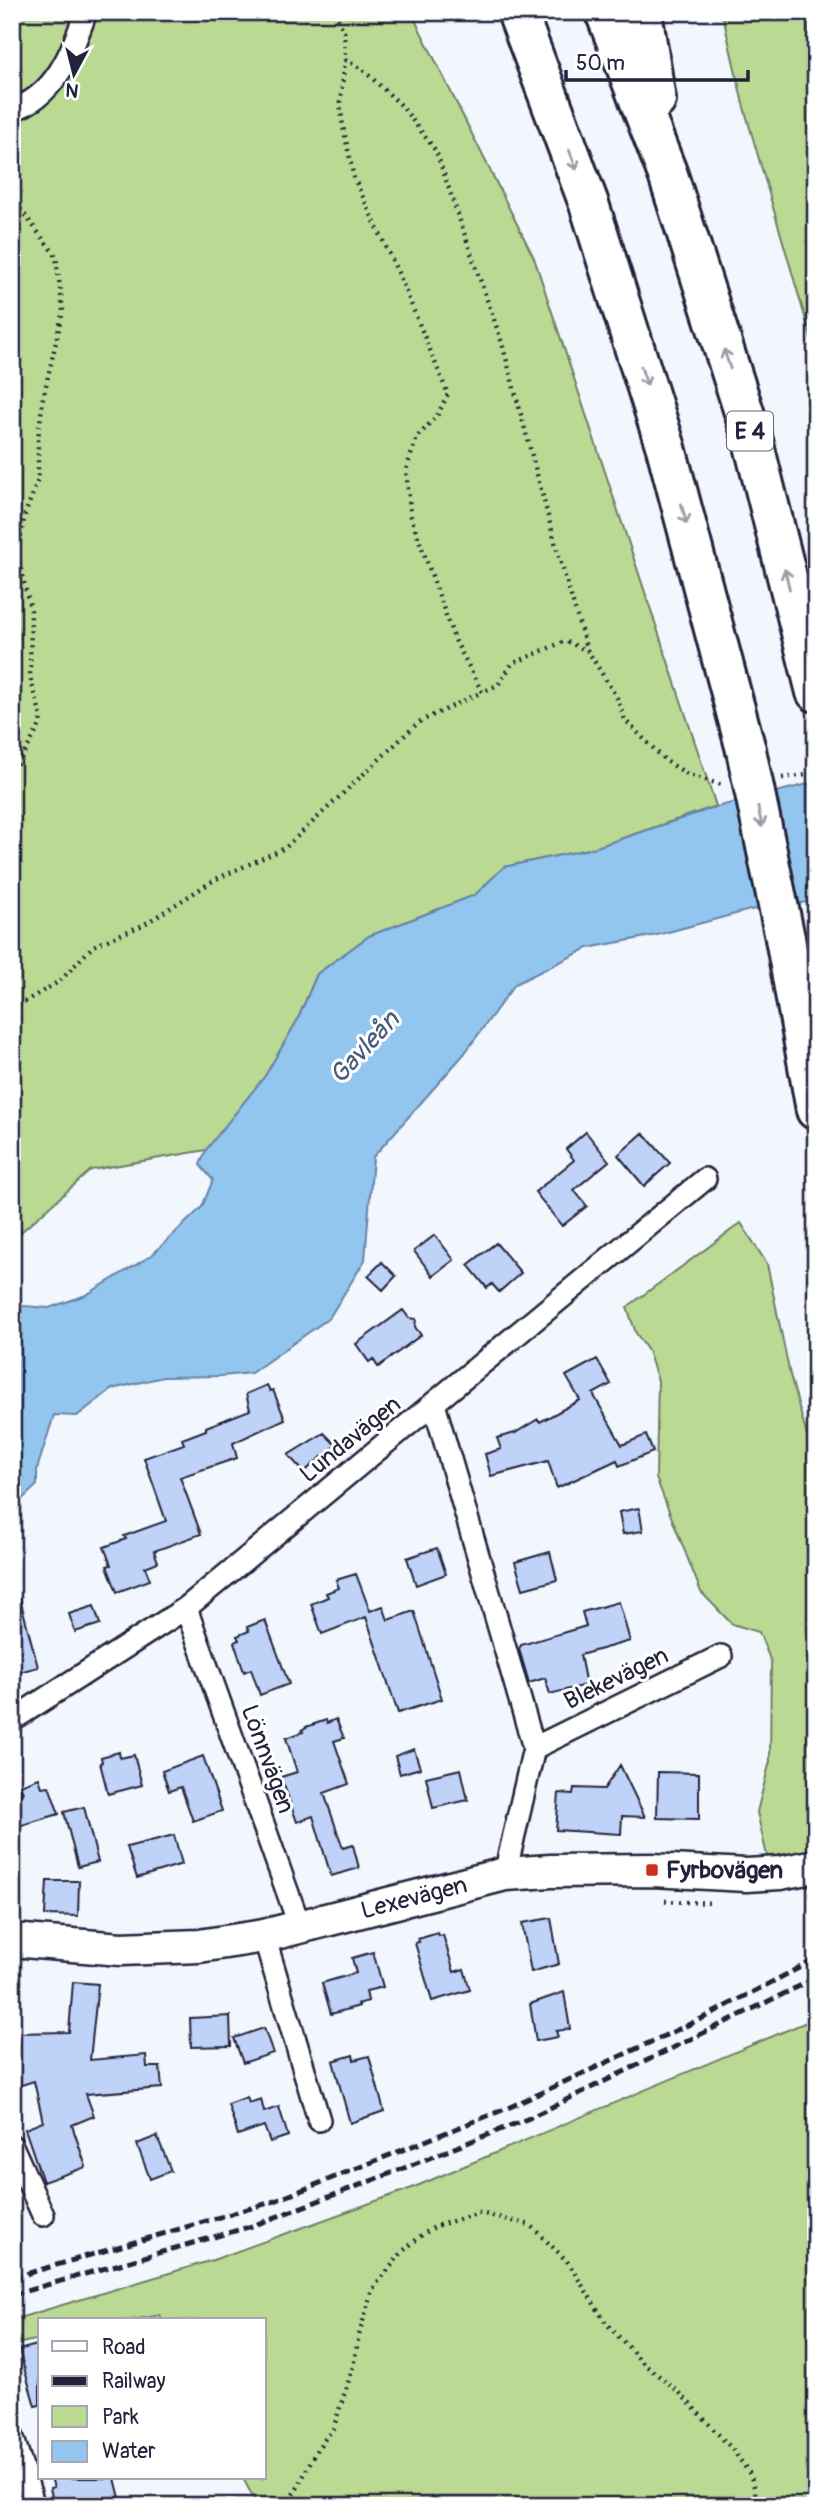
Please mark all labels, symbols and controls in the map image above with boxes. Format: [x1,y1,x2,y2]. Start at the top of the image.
north arrow [38,38,108,108]
scale bar [566,38,748,82]
text: 50 m [576,50,625,77]
text: N [64,77,80,103]
one-way arrow [568,148,580,170]
one-way arrow [720,349,732,371]
one-way arrow [638,365,651,387]
road number: E 4 [727,412,773,450]
one-way arrow [678,502,691,525]
one-way arrow [780,568,793,590]
one-way arrow [753,805,767,828]
water label: Gavleån [323,1004,407,1091]
street label: Lundavägen [294,1390,407,1489]
street label: Blekevägen [559,1641,673,1716]
street label: Lönnvägen [235,1701,300,1817]
place label: Fyrbovägen [666,1856,783,1885]
marker: Fyrbovägen [644,1862,660,1878]
street label: Lexevägen [358,1870,470,1925]
legend [38,2318,266,2480]
text: Road [102,2334,146,2361]
text: Railway [102,2368,166,2395]
text: Park [102,2404,139,2431]
text: Water [102,2438,156,2465]

